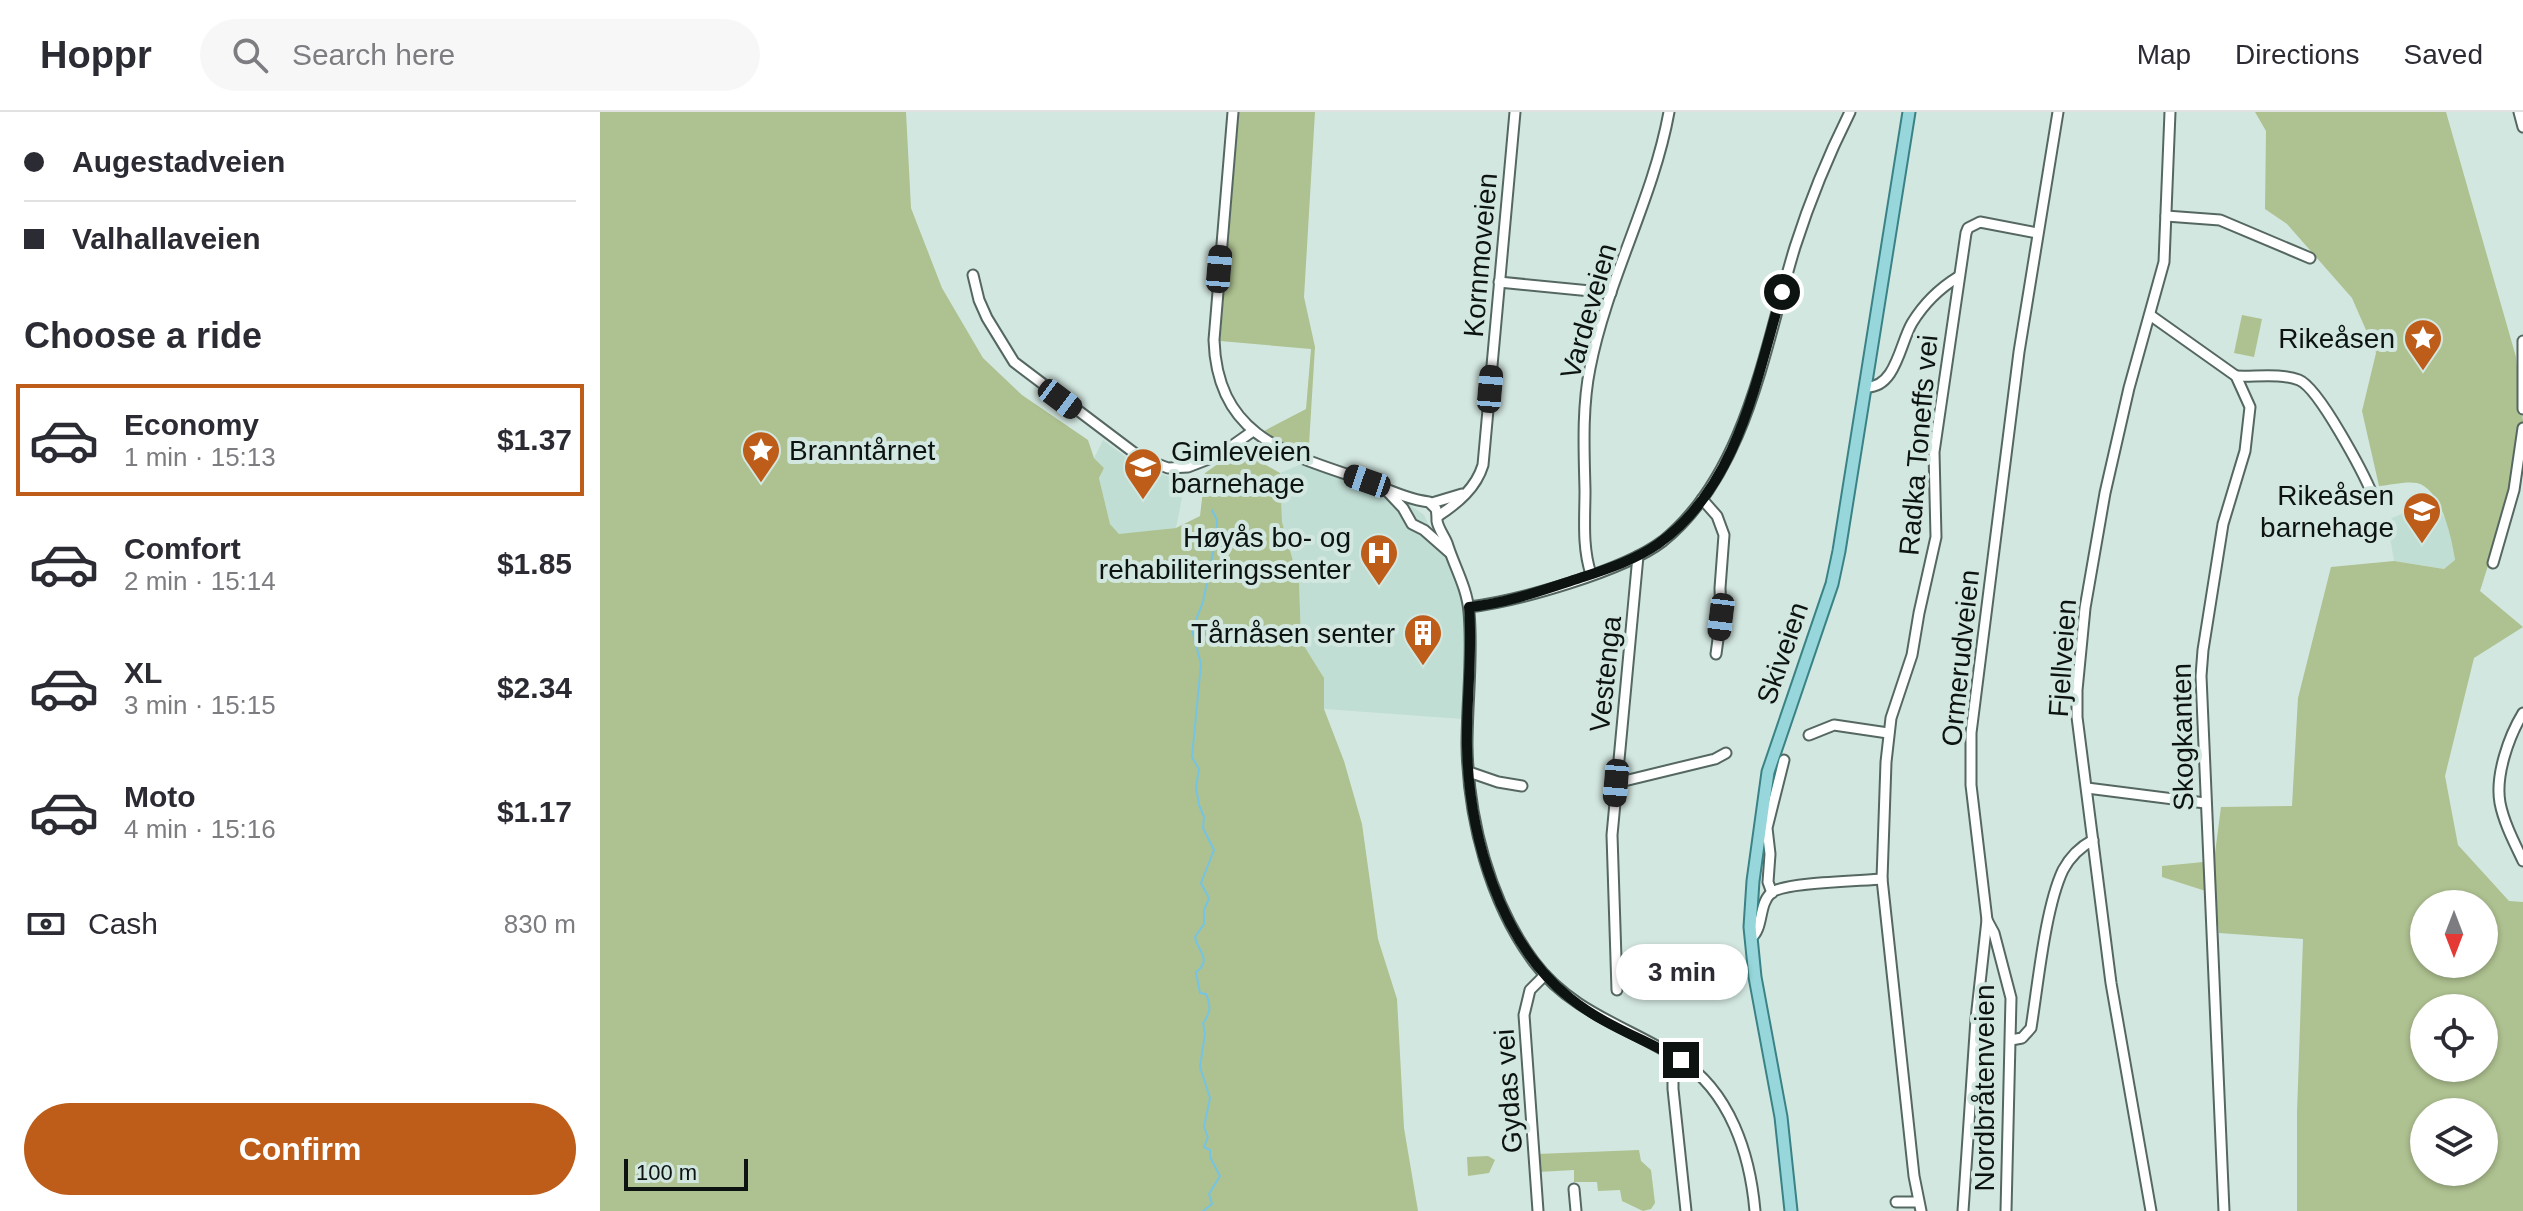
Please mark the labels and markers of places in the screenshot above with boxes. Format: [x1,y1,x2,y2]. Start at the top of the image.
place icon: Rikeåsen [2402,317,2444,372]
place label: Rikeåsen [2278,323,2395,354]
place icon: Branntårnet [740,429,782,484]
place label: Branntårnet [789,435,936,466]
place label: Gimleveien barnehage [1171,436,1311,499]
school or university icon: Gimleveien barnehage [1122,446,1164,501]
place label: Rikeåsen barnehage [2260,480,2394,543]
school or university icon: Rikeåsen barnehage [2401,490,2443,545]
place label: Høyås bo- og rehabiliteringssenter [1099,522,1351,585]
hospital icon: Høyås bo- og rehabiliteringssenter [1358,532,1400,587]
building icon: Tårnåsen senter [1402,612,1444,667]
place label: Tårnåsen senter [1191,618,1395,649]

